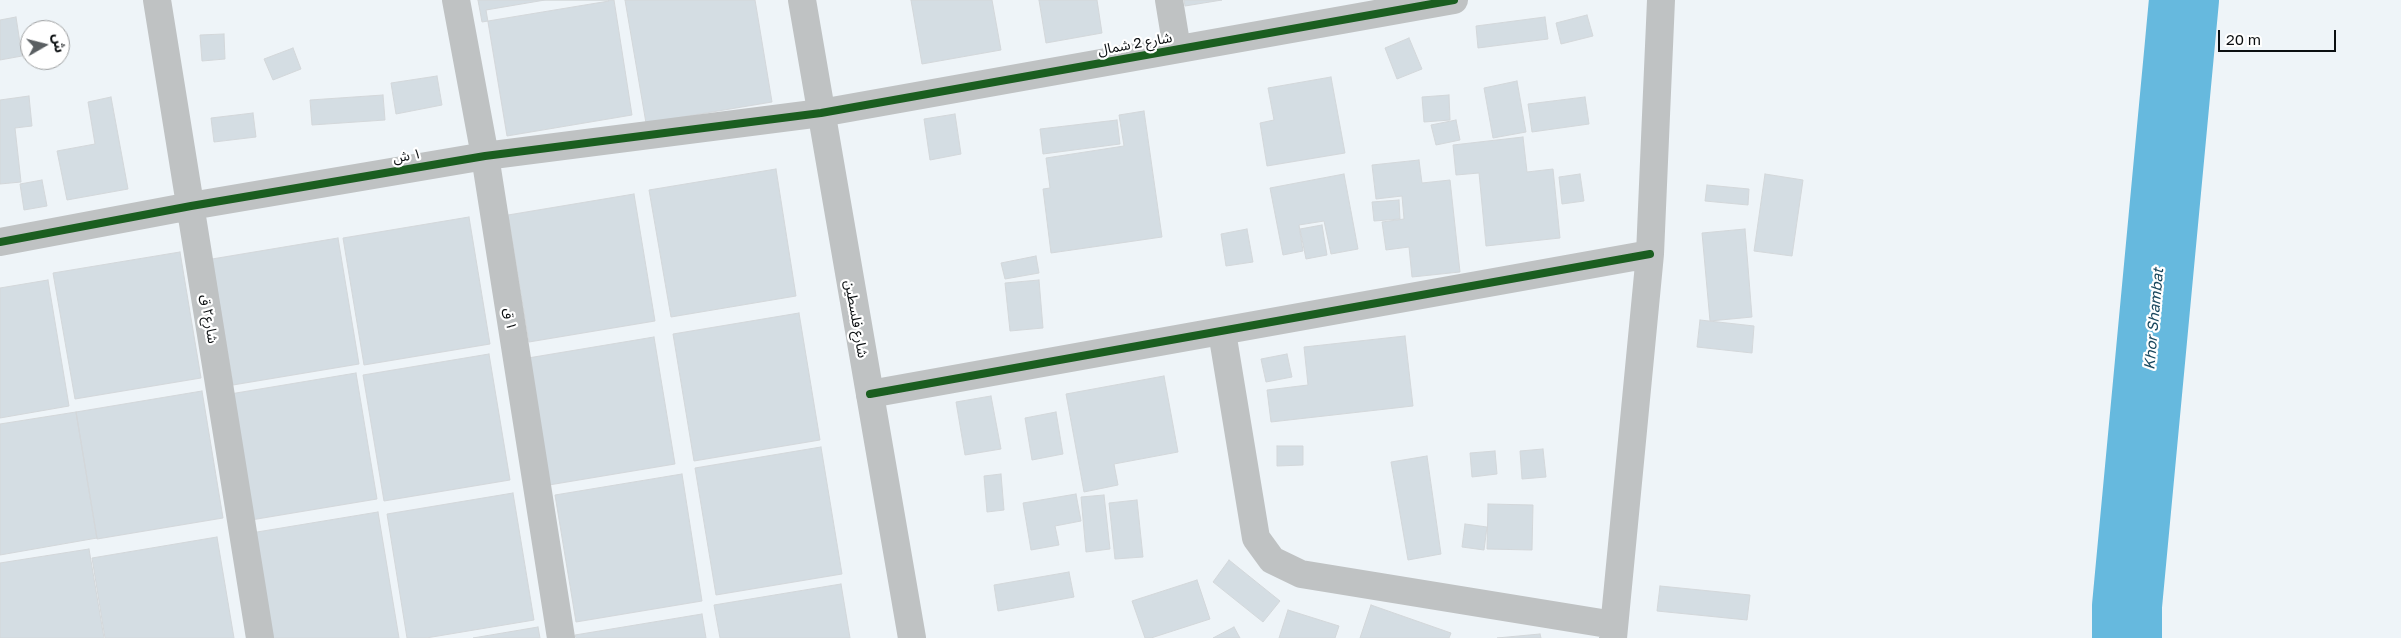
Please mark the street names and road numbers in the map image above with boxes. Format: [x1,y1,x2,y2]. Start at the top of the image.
street label: شارع 2 شمال [1096,29,1174,59]
street label: ١ ش [392,145,422,167]
street label: شارع فلسطين [841,279,871,359]
street label: شارع٢ ق [197,293,221,345]
street label: ١ ق [500,307,520,331]

